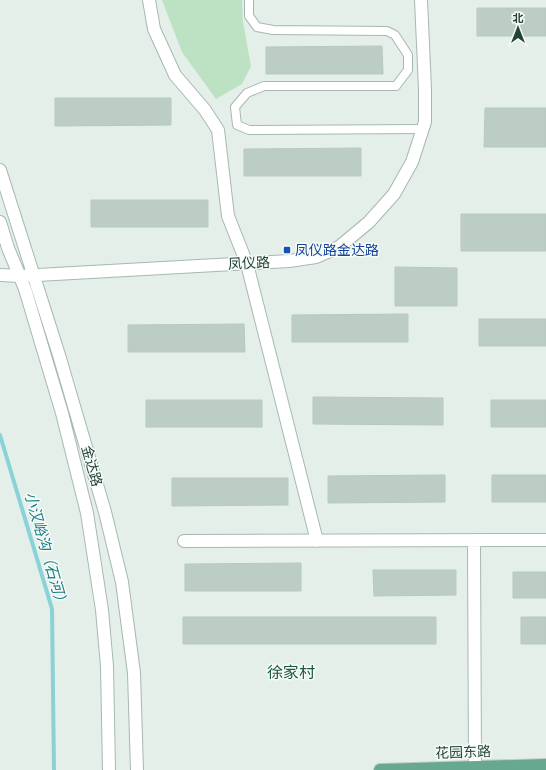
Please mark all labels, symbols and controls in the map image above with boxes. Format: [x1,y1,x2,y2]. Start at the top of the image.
north arrow [498,8,538,48]
text: 北 [513,12,524,25]
place label: 凤仪路金达路 [295,242,379,259]
marker: 凤仪路金达路 [282,245,292,255]
street label: 凤仪路 [228,254,270,273]
street label: 金达路 [78,444,105,489]
water label: 小汉峪沟（石河） [21,490,71,610]
district label: 徐家村 [267,663,315,682]
street label: 花园东路 [435,743,491,762]

